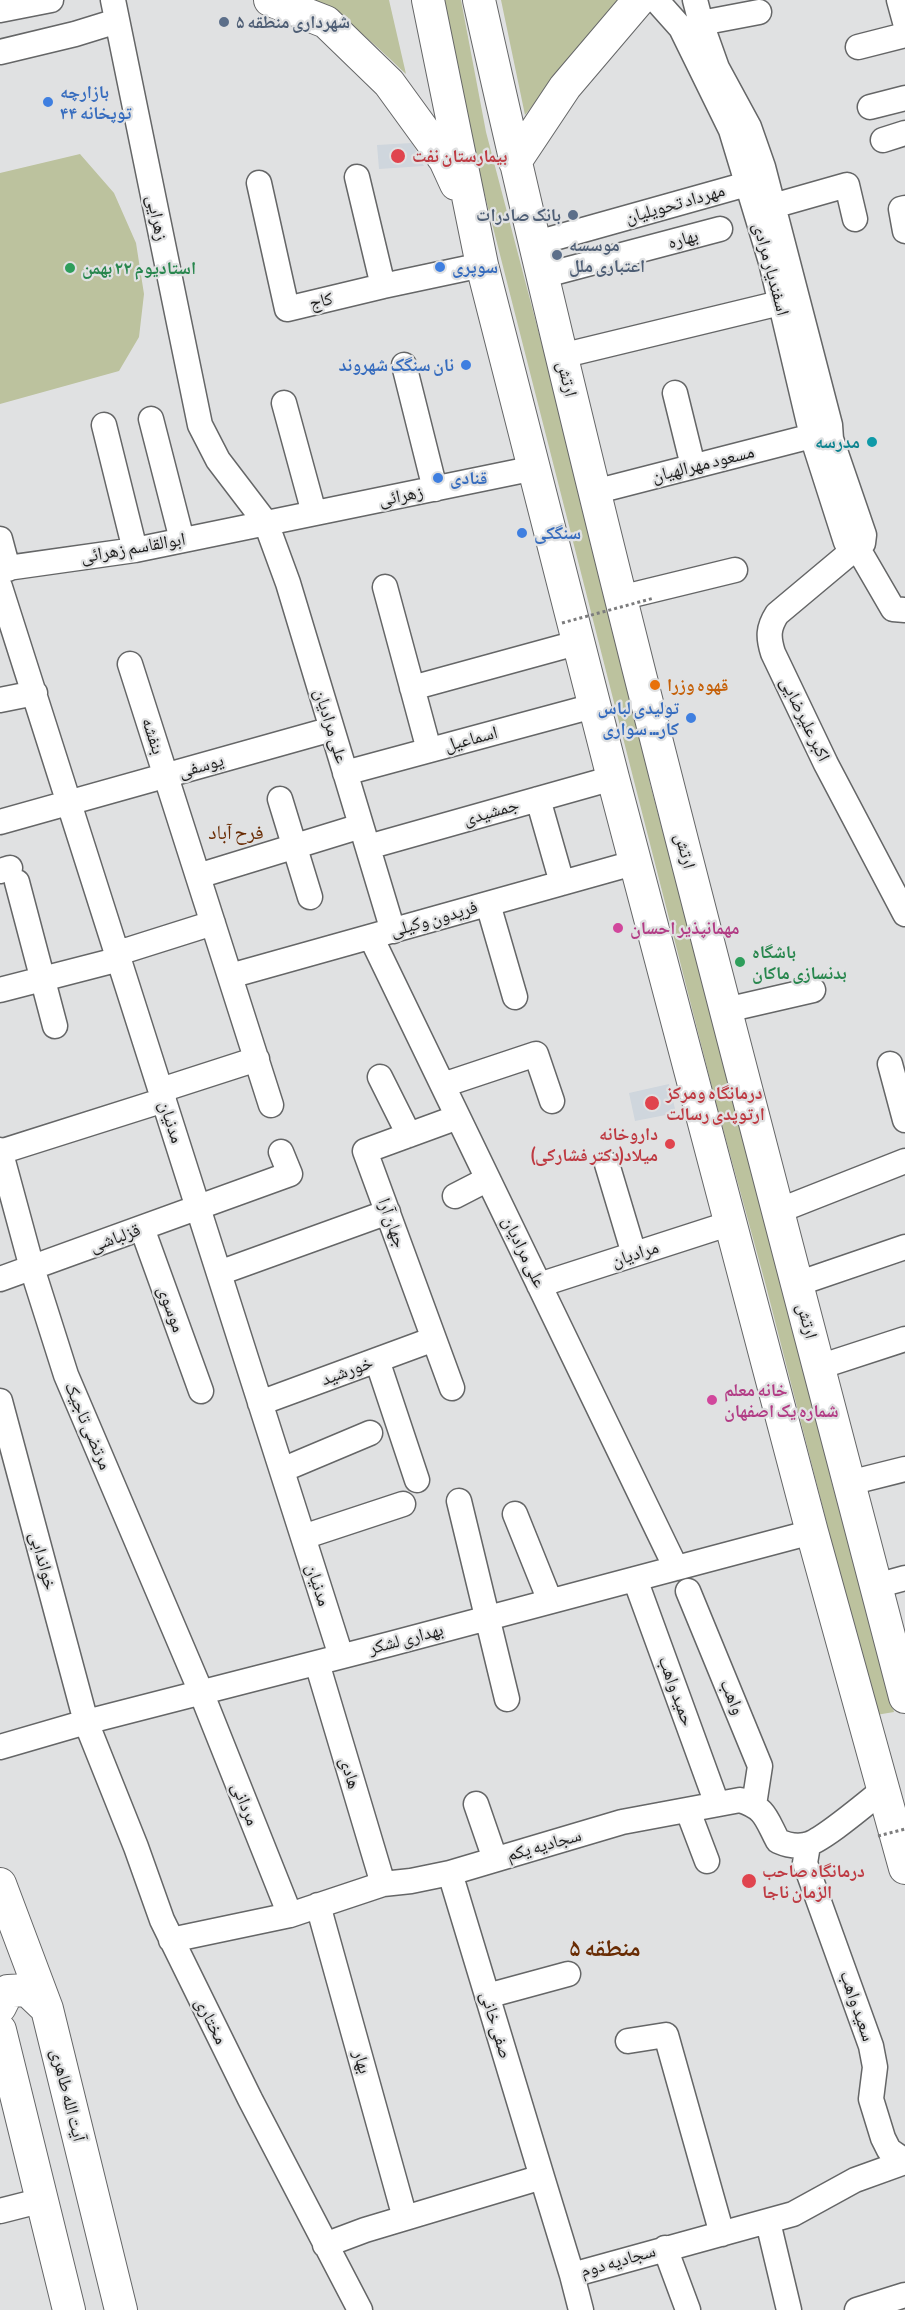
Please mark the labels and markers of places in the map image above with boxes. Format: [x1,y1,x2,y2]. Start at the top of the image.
place label: شهرداری منطقه ۵ [236,11,350,33]
marker: شهرداری منطقه ۵ [217,15,231,29]
place label: بازارچه توپخانه ۴۴ [60,81,132,124]
marker: بازارچه توپخانه ۴۴ [41,95,55,109]
place label: بیمارستان نفت [412,145,508,167]
marker: بیمارستان نفت [389,147,407,165]
place label: بانک صادرات [476,204,561,226]
marker: بانک صادرات [566,208,580,222]
place label: موسسه اعتباری ملل [569,234,645,276]
marker: موسسه اعتباری ملل [550,248,564,262]
place label: سوپری [452,256,498,278]
place label: استادیوم ۲۲ بهمن [82,257,196,279]
marker: سوپری [433,260,447,274]
marker: استادیوم ۲۲ بهمن [63,261,77,275]
place label: نان سنگک شهروند [338,354,454,376]
marker: نان سنگک شهروند [459,358,473,372]
place label: مدرسه [815,431,860,453]
marker: مدرسه [865,435,879,449]
place label: قنادی [450,467,487,489]
marker: قنادی [431,471,445,485]
place label: سنگکی [534,522,581,544]
marker: سنگکی [515,526,529,540]
place label: قهوه وزرا [667,674,728,696]
marker: قهوه وزرا [648,678,662,692]
place label: تولیدی لباس کار... سواری [598,697,679,740]
marker: تولیدی لباس کار... سواری [684,711,698,725]
place label: مهمانپذیر احسان [630,917,740,939]
marker: مهمانپذیر احسان [611,921,625,935]
place label: باشگاه بدنسازی ماکان [752,941,847,984]
marker: باشگاه بدنسازی ماکان [733,955,747,969]
place label: درمانگاه ومرکز ارتوپدی رسالت [666,1082,765,1124]
marker: درمانگاه ومرکز ارتوپدی رسالت [643,1094,661,1112]
place label: داروخانه میلاد(دکتر فشارکی) [531,1123,658,1166]
marker: داروخانه میلاد(دکتر فشارکی) [663,1137,677,1151]
place label: خانه معلم شماره یک اصفهان [724,1379,839,1422]
marker: خانه معلم شماره یک اصفهان [705,1393,719,1407]
place label: درمانگاه صاحب الزمان ناجا [762,1860,865,1902]
marker: درمانگاه صاحب الزمان ناجا [740,1872,758,1890]

